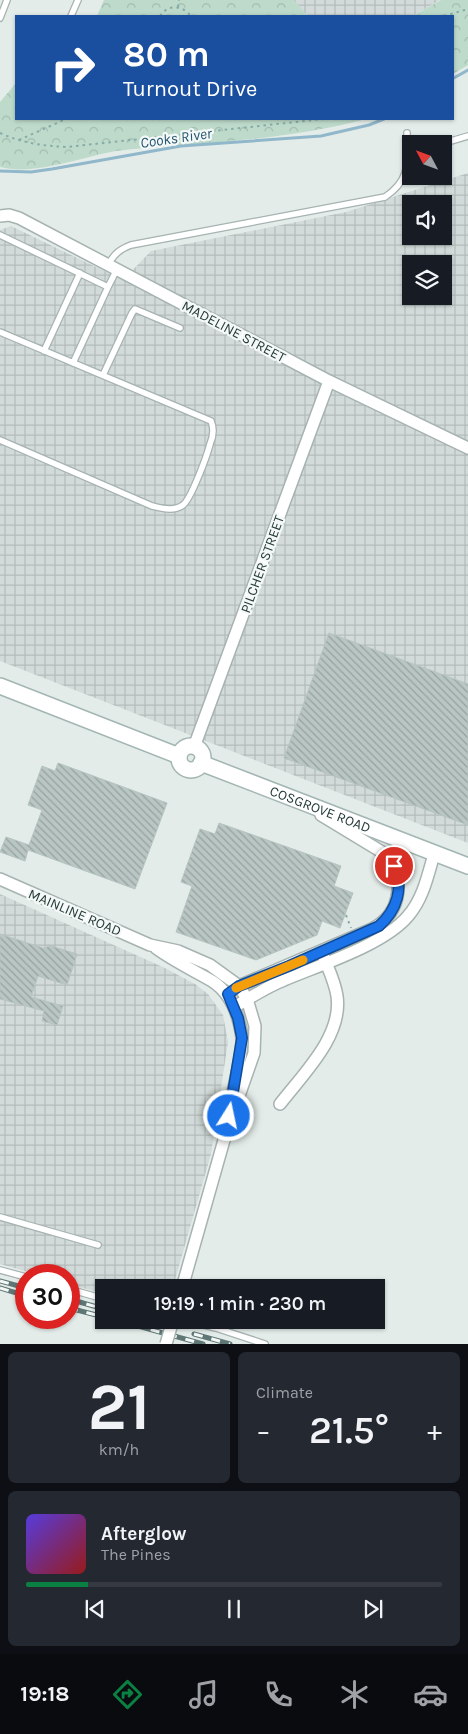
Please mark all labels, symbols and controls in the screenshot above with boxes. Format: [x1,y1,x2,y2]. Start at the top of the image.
text: 80 m [123,34,210,75]
icon: right [40,35,105,100]
text: Turnout Drive [123,76,257,102]
water label: Cooks River [139,124,214,152]
north arrow [402,135,452,185]
map controls [402,135,452,305]
button: sound [402,195,452,245]
button: layers [402,255,452,305]
street label: MADELINE STREET [179,297,289,366]
street label: PILCHER STREET [237,513,288,615]
street label: COSGROVE ROAD [267,782,373,837]
pin [373,845,415,887]
icon: arrive [380,852,408,880]
street label: MAINLINE ROAD [26,885,124,940]
position arrow [202,1089,254,1141]
speed limit sign: 30 [15,1264,80,1329]
text: 19:19 · 1 min · 230 m [154,1293,326,1315]
text: 21 [88,1369,150,1445]
text: Climate [256,1383,313,1402]
text: 21.5° [309,1408,389,1453]
text: − [256,1414,271,1447]
text: + [427,1414,442,1447]
text: km/h [99,1440,139,1459]
text: Afterglow [101,1523,187,1545]
text: The Pines [101,1545,171,1564]
icon: previous [81,1595,109,1623]
icon: pause [220,1595,248,1623]
icon: next [359,1595,387,1623]
icon: directions [110,1677,145,1712]
icon: music [186,1677,221,1712]
icon: phone [261,1677,296,1712]
icon: climate [337,1677,372,1712]
icon: car [413,1677,448,1712]
text: 19:18 [20,1681,70,1707]

